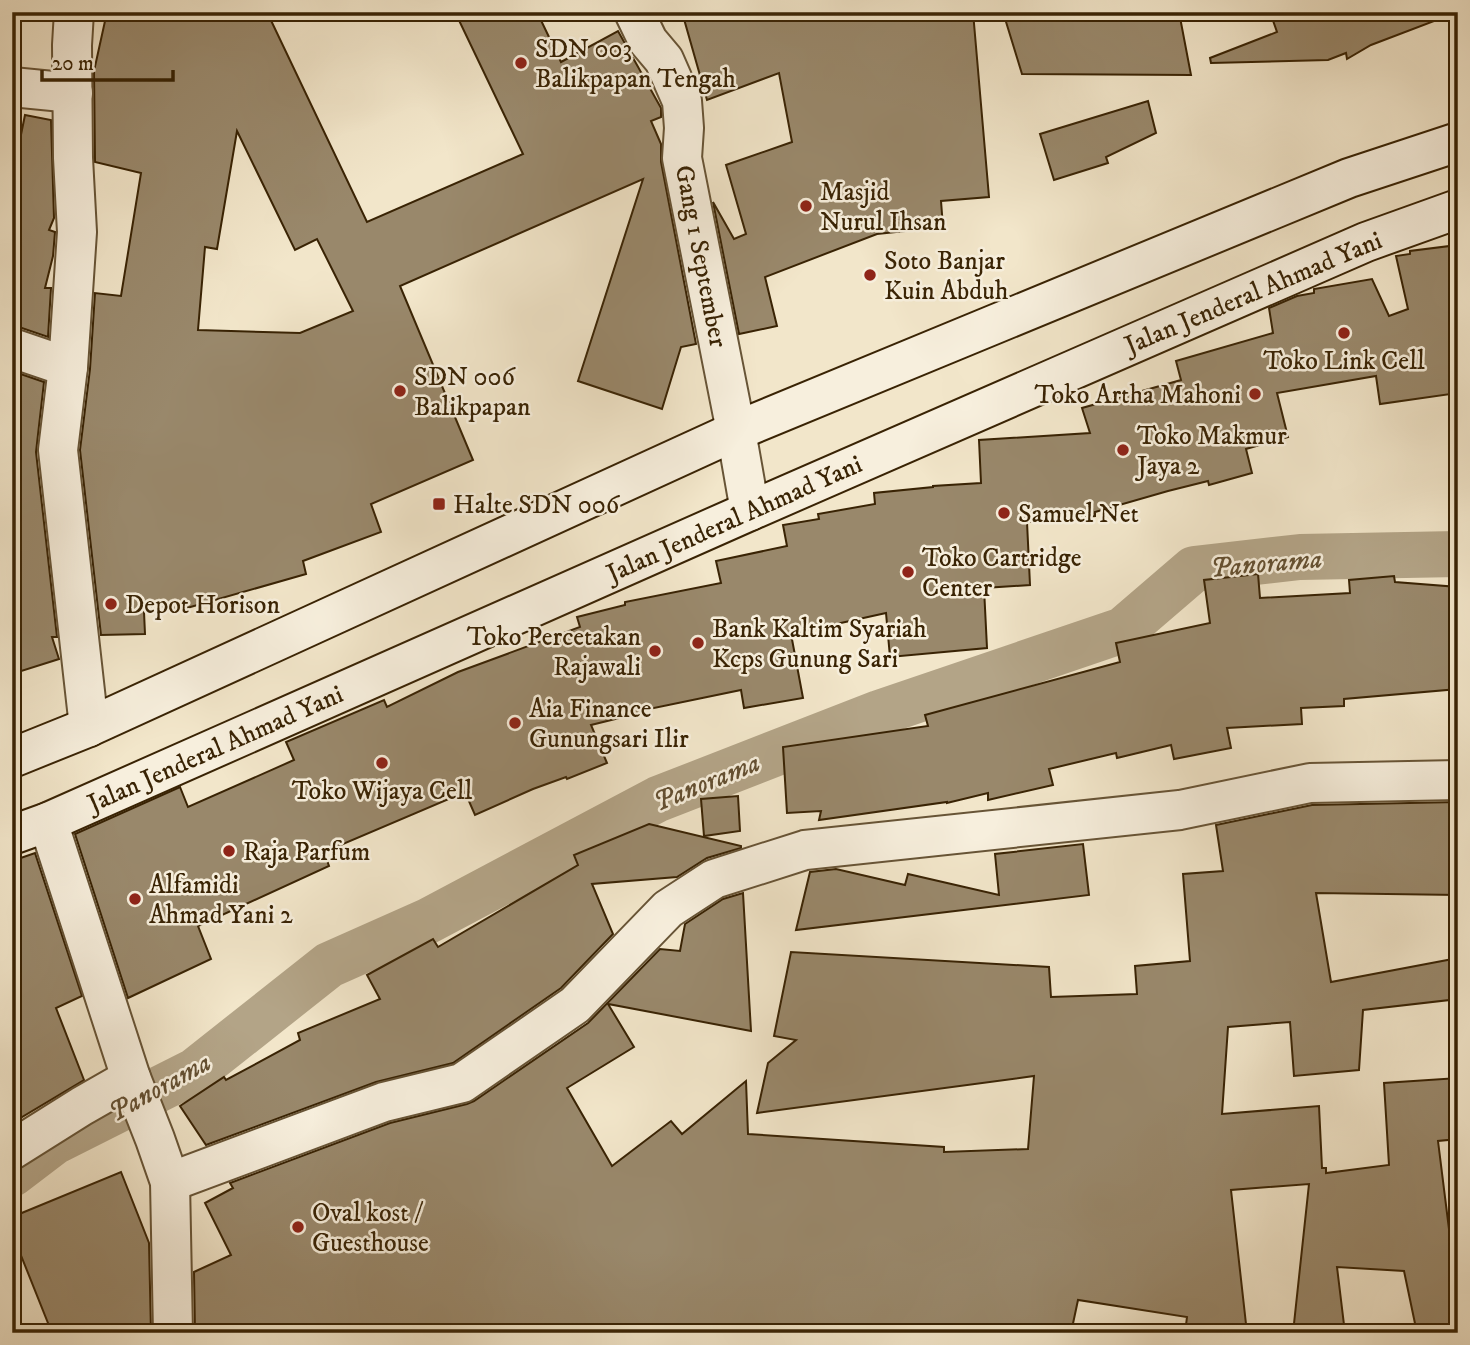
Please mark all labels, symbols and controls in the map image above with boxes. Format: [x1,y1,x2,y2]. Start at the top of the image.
place label: SDN 003 Balikpapan Tengah [535,33,736,96]
scale bar [42,38,173,82]
text: 20 m [52,51,94,77]
marker: SDN 003 Balikpapan Tengah [513,55,529,71]
street label: Gang 1 September [667,162,734,350]
place label: Masjid Nurul Ihsan [820,176,947,239]
marker: Masjid Nurul Ihsan [798,198,814,214]
street label: Jalan Jenderal Ahmad Yani [1118,224,1387,363]
place label: Soto Banjar Kuin Abduh [884,245,1009,308]
marker: Soto Banjar Kuin Abduh [862,267,878,283]
marker: Toko Link Cell [1336,325,1352,341]
place label: Toko Link Cell [1263,345,1425,378]
place label: SDN 006 Balikpapan [414,361,531,424]
place label: Toko Artha Mahoni [1035,379,1241,412]
marker: SDN 006 Balikpapan [392,383,408,399]
marker: Toko Artha Mahoni [1247,386,1263,402]
place label: Toko Makmur Jaya 2 [1135,420,1287,483]
marker: Toko Makmur Jaya 2 [1115,442,1131,458]
street label: Jalan Jenderal Ahmad Yani [600,448,868,591]
place label: Halte SDN 006 [453,489,621,522]
marker: Halte SDN 006 [431,496,447,512]
place label: Samuel Net [1018,498,1139,531]
marker: Samuel Net [996,505,1012,521]
water label: Panorama [1209,541,1324,586]
place label: Toko Cartridge Center [922,542,1081,605]
marker: Toko Cartridge Center [900,564,916,580]
place label: Depot Horison [125,589,280,622]
marker: Depot Horison [103,596,119,612]
place label: Bank Kaltim Syariah Kcps Gunung Sari [712,613,927,676]
place label: Toko Percetakan Rajawali [467,621,641,684]
marker: Bank Kaltim Syariah Kcps Gunung Sari [690,635,706,651]
marker: Toko Percetakan Rajawali [647,643,663,659]
street label: Jalan Jenderal Ahmad Yani [81,678,349,821]
place label: Aia Finance Gunungsari Ilir [529,693,689,756]
marker: Aia Finance Gunungsari Ilir [507,715,523,731]
water label: Panorama [648,745,765,820]
marker: Toko Wijaya Cell [374,755,390,771]
place label: Toko Wijaya Cell [292,775,473,808]
place label: Raja Parfum [243,836,370,869]
marker: Raja Parfum [221,843,237,859]
place label: Alfamidi Ahmad Yani 2 [149,869,293,932]
marker: Alfamidi Ahmad Yani 2 [127,891,143,907]
water label: Panorama [102,1045,217,1130]
place label: Oval kost / Guesthouse [312,1197,429,1260]
marker: Oval kost / Guesthouse [290,1219,306,1235]

